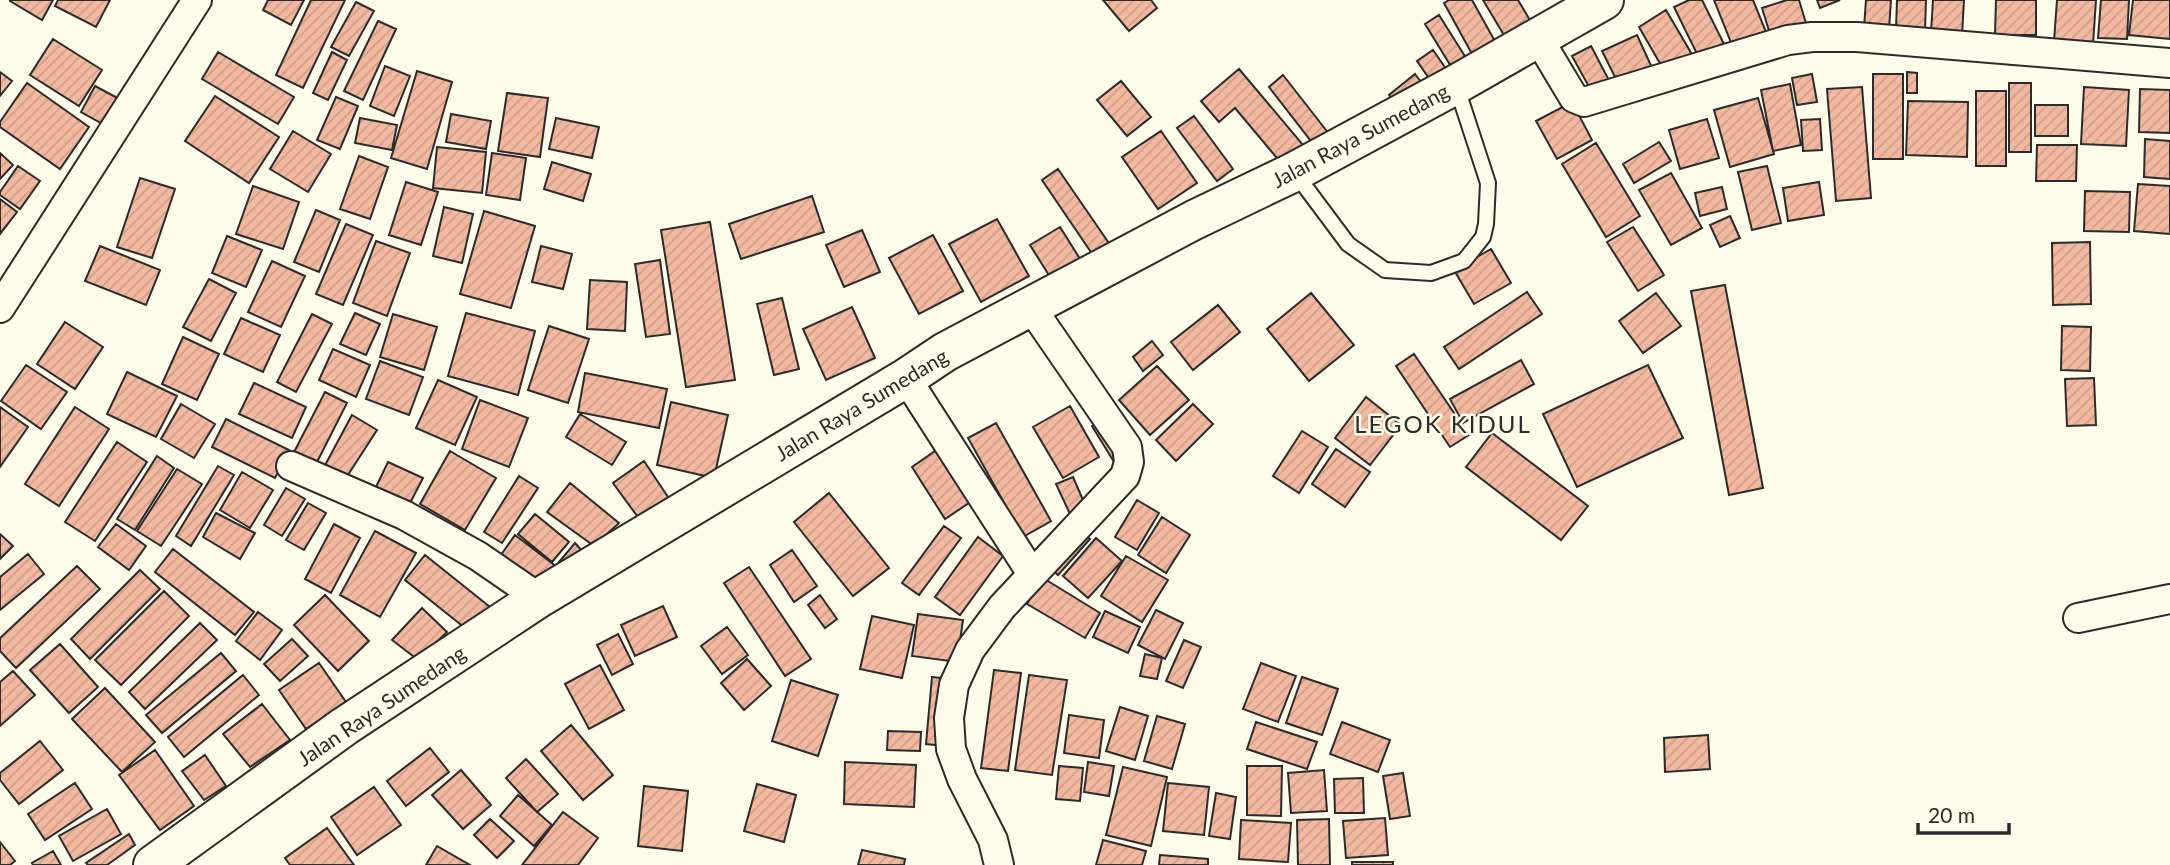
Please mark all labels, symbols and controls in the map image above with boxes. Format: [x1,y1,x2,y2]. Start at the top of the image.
street label: Jalan Raya Sumedang [1267,78,1453,192]
street label: Jalan Raya Sumedang [770,342,952,465]
district label: LEGOK KIDUL [1354,409,1532,438]
street label: Jalan Raya Sumedang [292,639,470,770]
scale bar [1918,792,2009,836]
text: 20 m [1928,802,1975,827]

